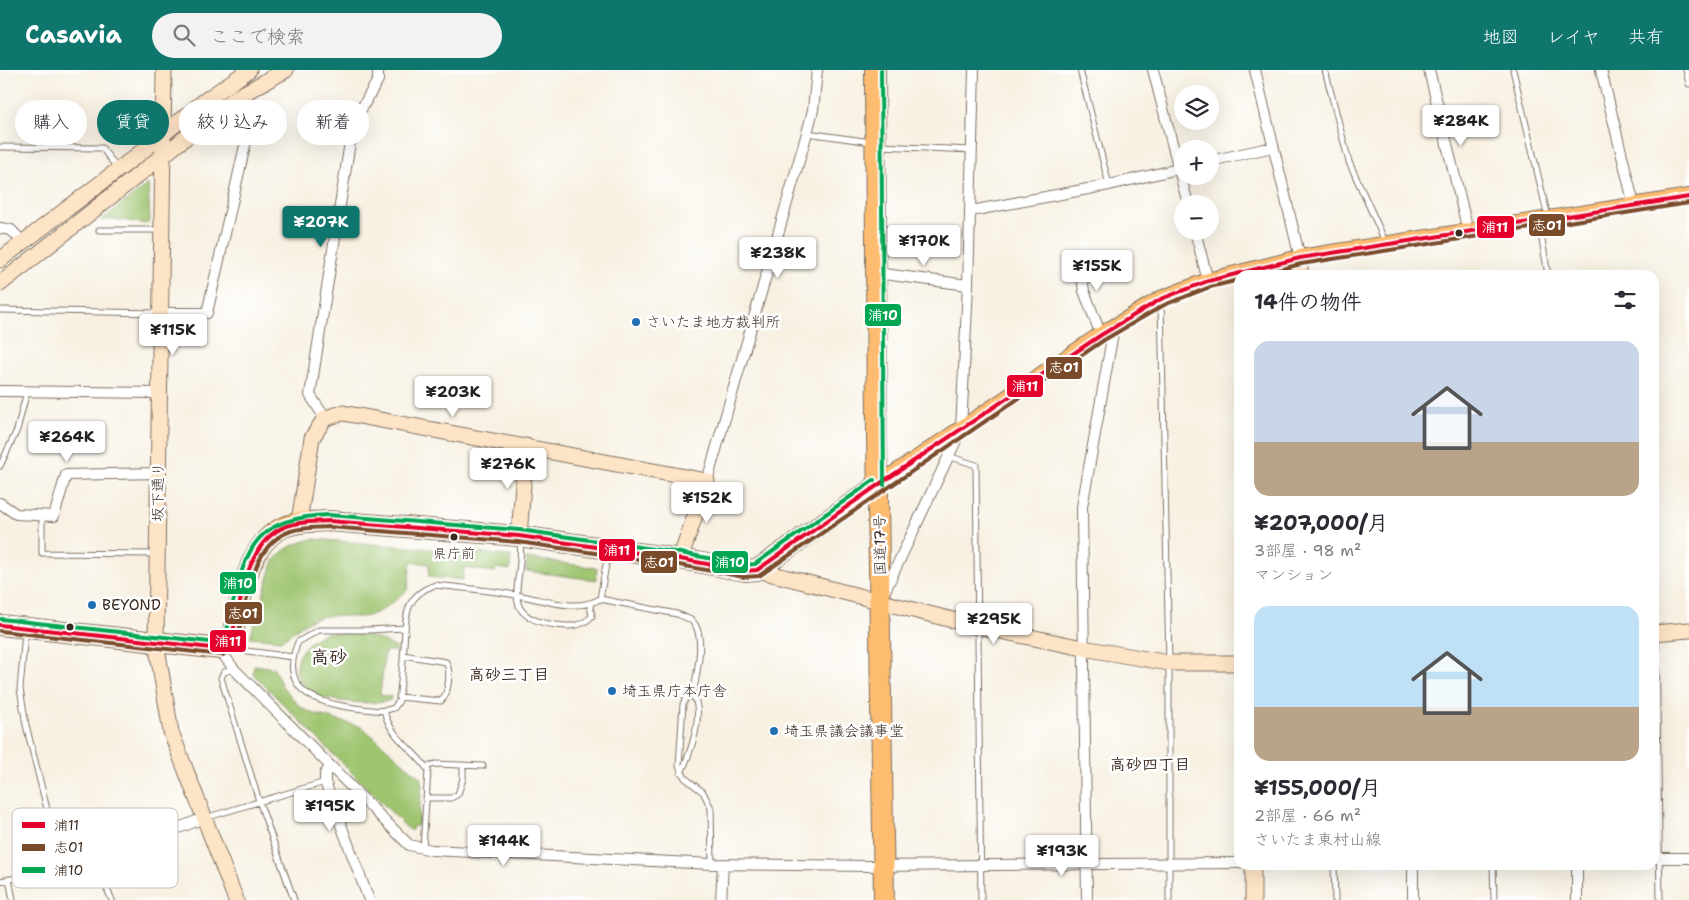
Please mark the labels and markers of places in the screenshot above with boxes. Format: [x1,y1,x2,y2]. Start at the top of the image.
pin: ¥284K [1426,104,1496,147]
pin: ¥207K [286,206,356,248]
pin: ¥170K [889,224,959,267]
unlabelled marker [1454,228,1464,238]
pin: ¥238K [743,236,813,279]
pin: ¥155K [1062,250,1132,292]
place label: さいたま地方裁判所 [646,312,780,332]
pin: ¥115K [138,314,208,356]
marker: さいたま地方裁判所 [630,316,642,328]
pin: ¥203K [418,376,488,418]
pin: ¥264K [32,420,102,463]
pin: ¥276K [473,448,543,490]
pin: ¥152K [672,482,742,524]
marker: 県庁前 [449,532,459,542]
place label: 県庁前 [433,544,475,562]
place label: BEYOND [102,595,161,615]
marker: BEYOND [86,599,98,611]
pin: ¥295K [959,602,1029,645]
unlabelled marker [65,622,75,632]
place label: 埼玉県庁本庁舎 [622,681,727,701]
marker: 埼玉県庁本庁舎 [606,685,618,697]
place label: 埼玉県議会議事堂 [784,721,904,741]
marker: 埼玉県議会議事堂 [768,725,780,737]
pin: ¥195K [295,790,365,832]
pin: ¥144K [469,824,539,867]
pin: ¥193K [1027,834,1097,877]

